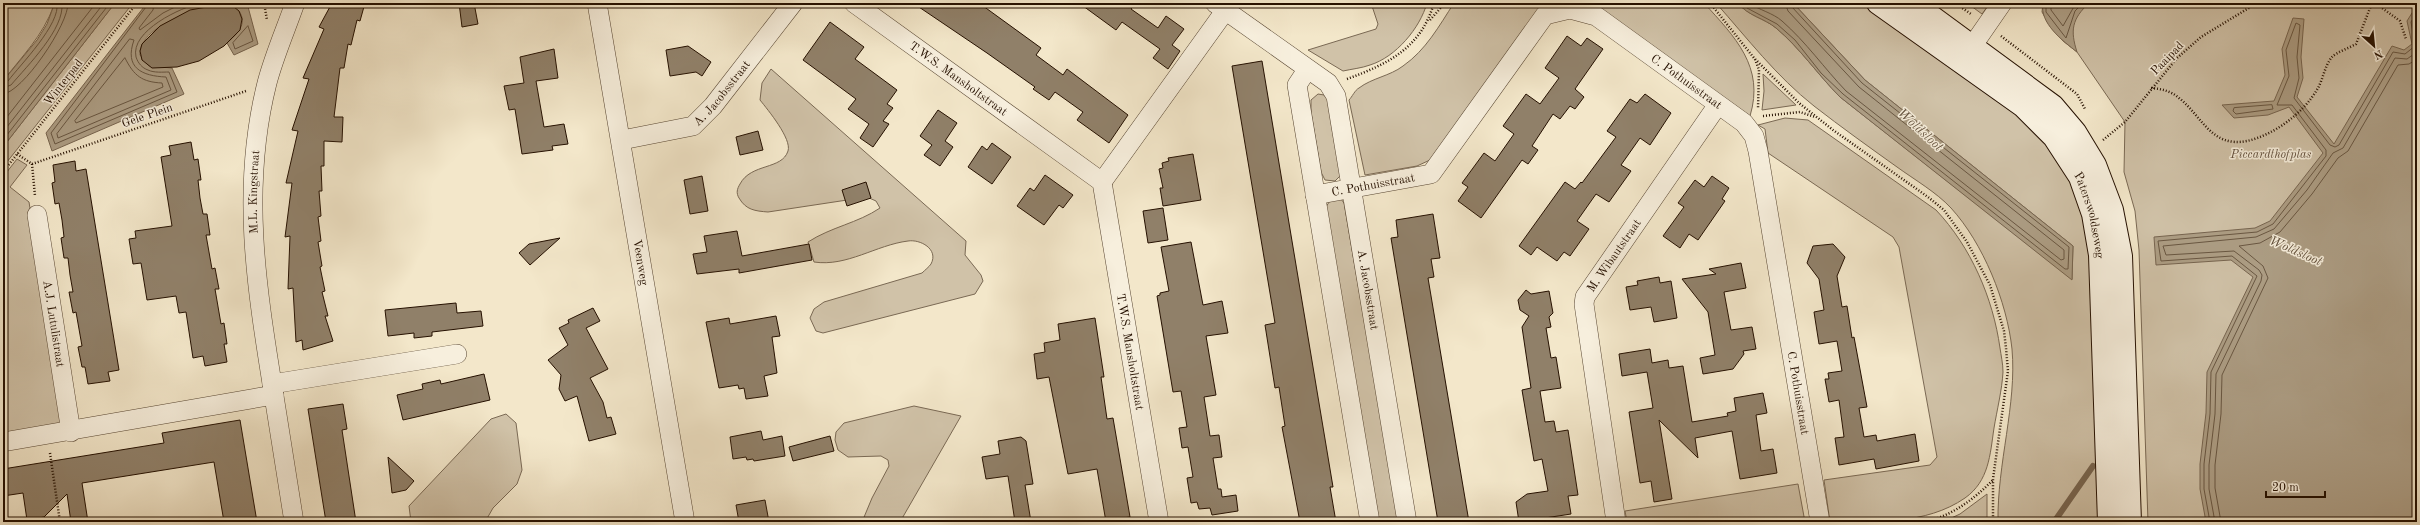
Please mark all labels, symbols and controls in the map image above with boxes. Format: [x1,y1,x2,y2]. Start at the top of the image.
north arrow [2354,26,2394,66]
street label: T.W.S. Mansholtstraat [907,40,1009,119]
street label: Paaipad [2149,40,2186,78]
text: N [2371,47,2384,61]
street label: C. Pothuisstraat [1648,53,1724,112]
street label: Winterpad [42,57,85,108]
street label: A. Jacobsstraat [692,59,753,129]
street label: Gele Plein [120,101,175,130]
water label: Woldsloot [1895,106,1946,155]
park label: Piccardthofplas [2230,149,2311,161]
street label: M.L. Kingstraat [248,150,262,234]
street label: Paterswoldseweg [2071,170,2105,259]
street label: C. Pothuisstraat [1331,172,1416,199]
street label: M. Wibautstraat [1585,217,1644,295]
water label: Woldsloot [2267,234,2324,269]
street label: Veenweg [630,239,650,287]
street label: A. Jacobsstraat [1355,249,1380,331]
street label: A.J. Lutulistraat [40,280,66,368]
street label: T.W.S. Mansholtstraat [1114,293,1145,411]
street label: C. Pothuisstraat [1785,351,1810,436]
scale bar [2266,473,2325,499]
text: 20 m [2272,482,2299,494]

